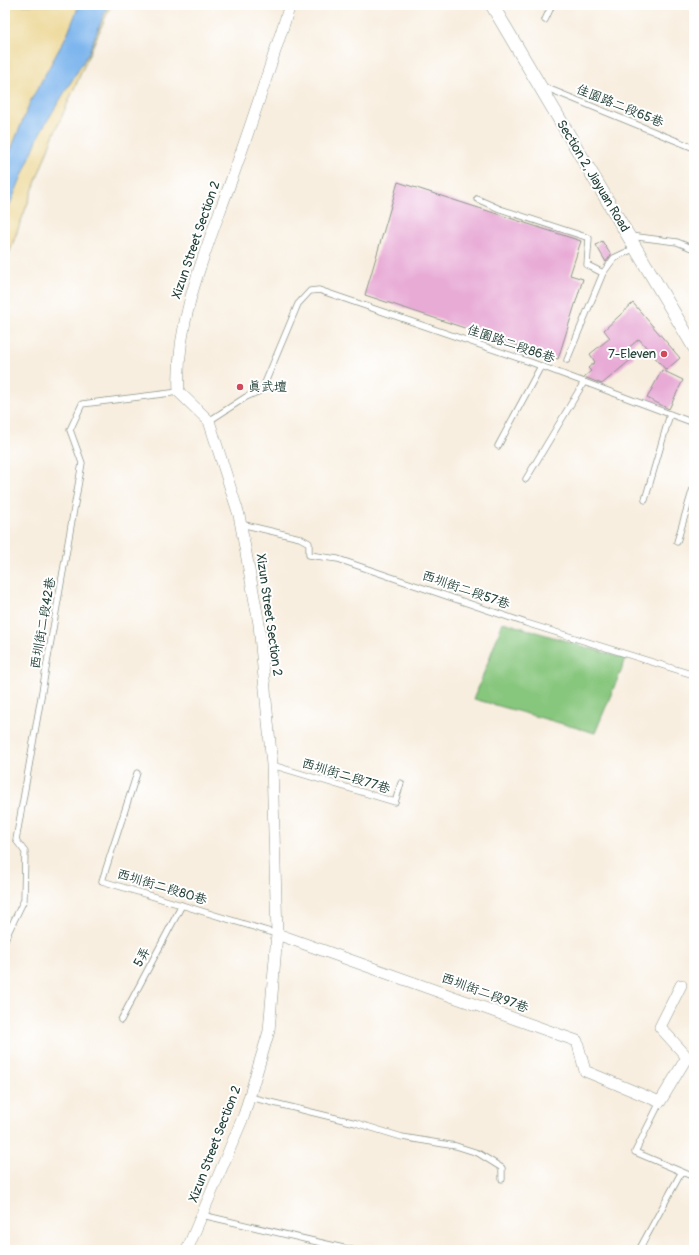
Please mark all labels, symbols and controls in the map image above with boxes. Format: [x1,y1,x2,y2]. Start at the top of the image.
street label: 佳園路二段65巷 [574,81,666,131]
street label: Section 2, Jiayuan Road [553,117,633,235]
street label: Xizun Street Section 2 [168,179,224,301]
street label: 佳園路二段86巷 [465,321,557,367]
place label: 7-Eleven [608,346,656,362]
marker: 7-Eleven [659,349,669,359]
place label: 真武壇 [248,379,287,395]
marker: 真武壇 [235,382,245,392]
street label: Xizun Street Section 2 [252,553,286,677]
street label: 西圳街二段57巷 [420,567,512,613]
street label: 西圳街二段42巷 [27,576,59,670]
street label: 西圳街二段77巷 [300,755,392,797]
street label: 西圳街二段80巷 [115,866,209,908]
street label: 5弄 [130,944,154,970]
street label: 西圳街二段97巷 [439,970,531,1016]
street label: Xizun Street Section 2 [185,1083,245,1205]

